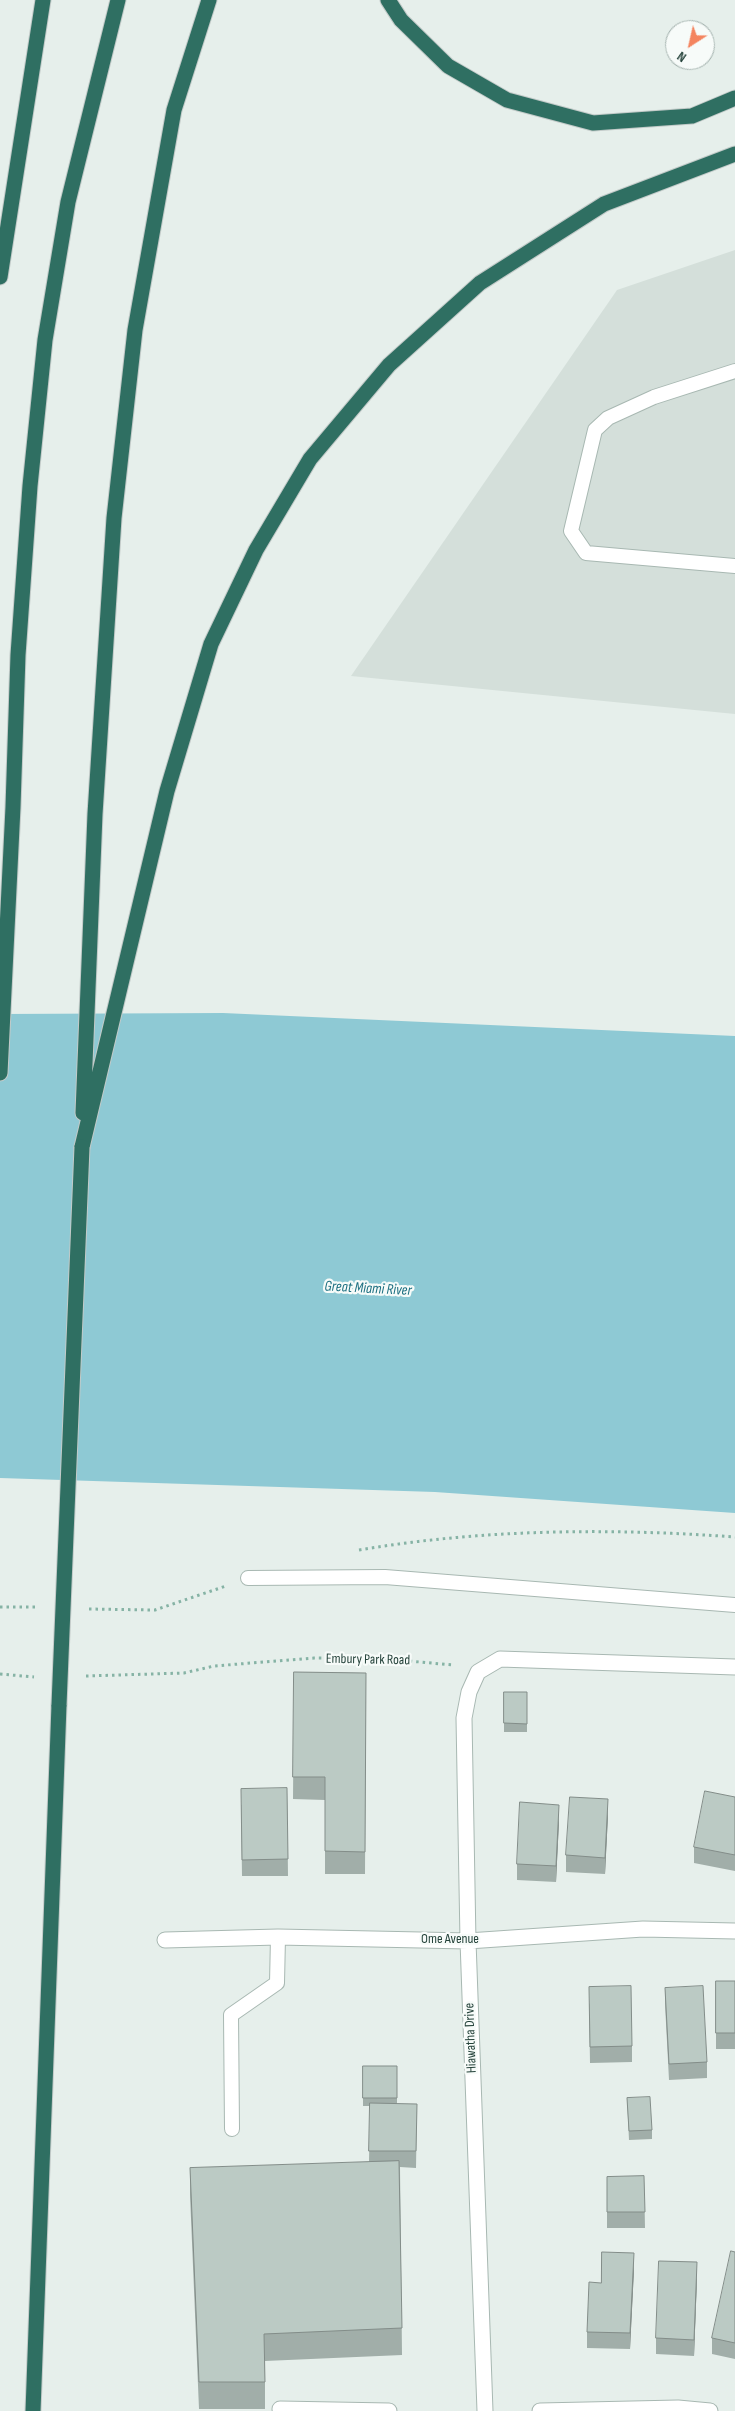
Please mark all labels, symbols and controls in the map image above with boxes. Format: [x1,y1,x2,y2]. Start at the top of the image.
north arrow [665,20,715,70]
text: N [674,48,690,66]
water label: Great Miami River [324,1278,412,1300]
street label: Embury Park Road [326,1651,410,1669]
street label: Ome Avenue [421,1931,479,1947]
street label: Hiawatha Drive [461,2003,481,2073]

